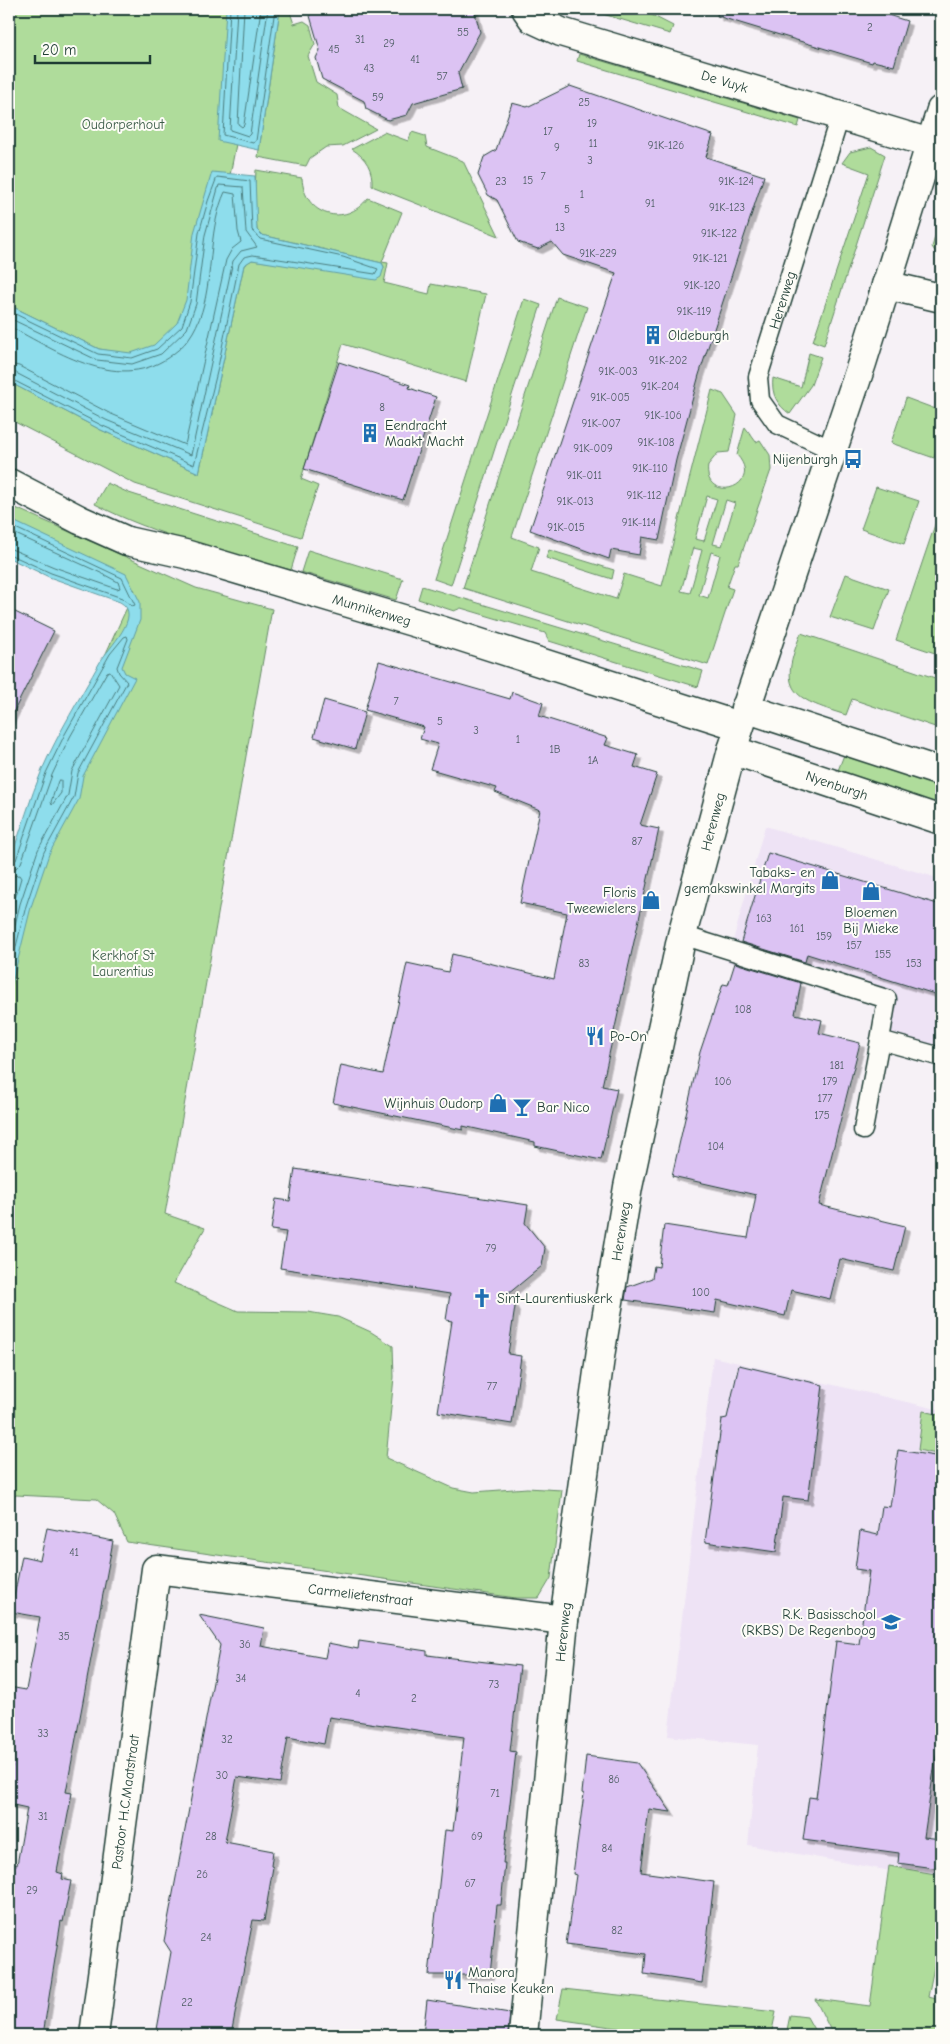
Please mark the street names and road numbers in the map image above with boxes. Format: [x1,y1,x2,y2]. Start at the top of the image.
street label: De Vuyk [699,67,750,97]
street label: Herenweg [766,269,800,331]
street label: Munnikenweg [330,590,413,630]
street label: Nyenburgh [803,767,870,804]
street label: Herenweg [697,791,729,853]
street label: Herenweg [608,1200,634,1262]
street label: Carmelietenstraat [307,1580,415,1610]
street label: Herenweg [552,1601,575,1663]
street label: Pastoor H.C.Maatstraat [108,1733,143,1871]

